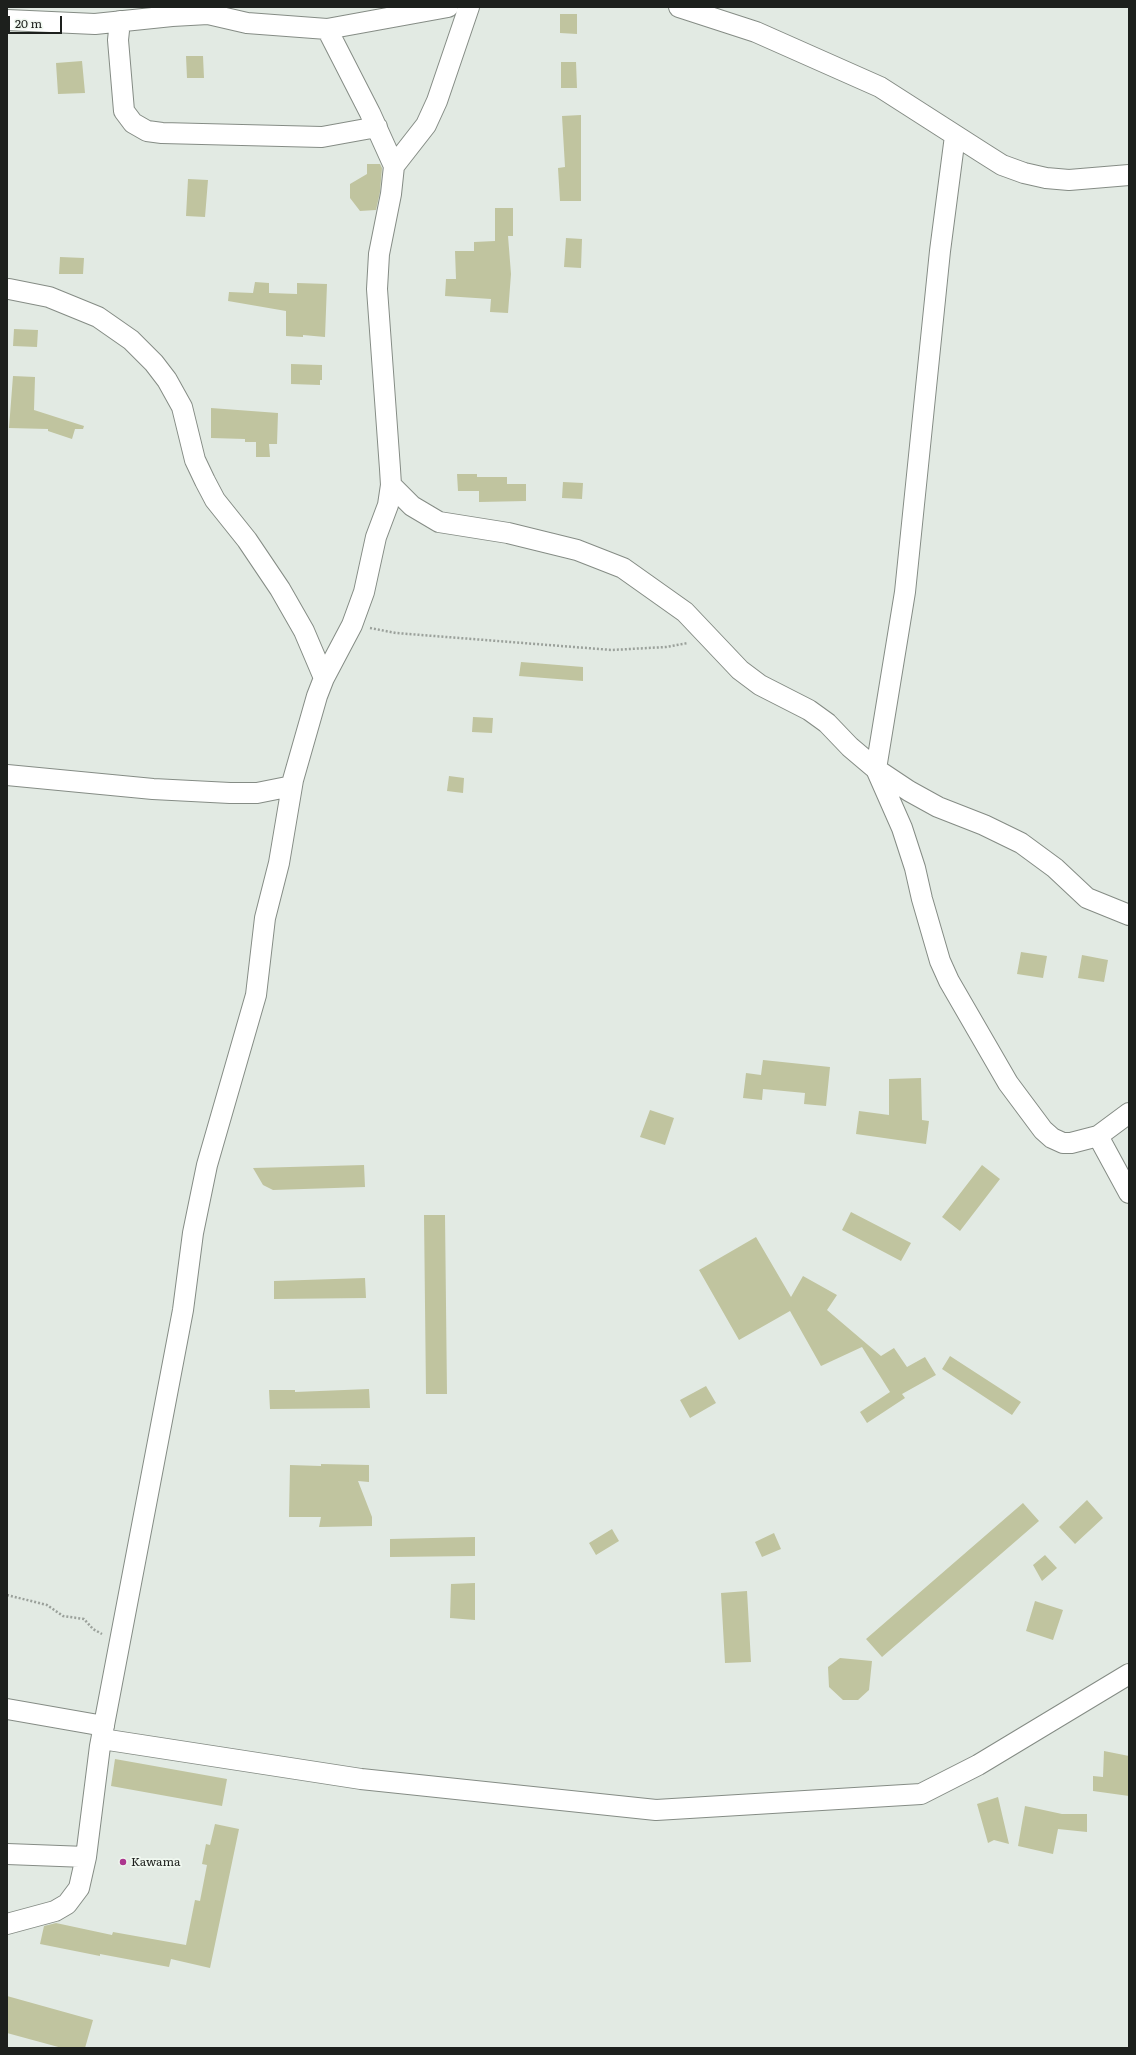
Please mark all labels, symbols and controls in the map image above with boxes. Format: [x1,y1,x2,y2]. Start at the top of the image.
scale bar [10,8,64,34]
text: 20 m [15,14,42,32]
place label: Kawama [131,1855,181,1869]
marker: Kawama [118,1857,128,1867]

